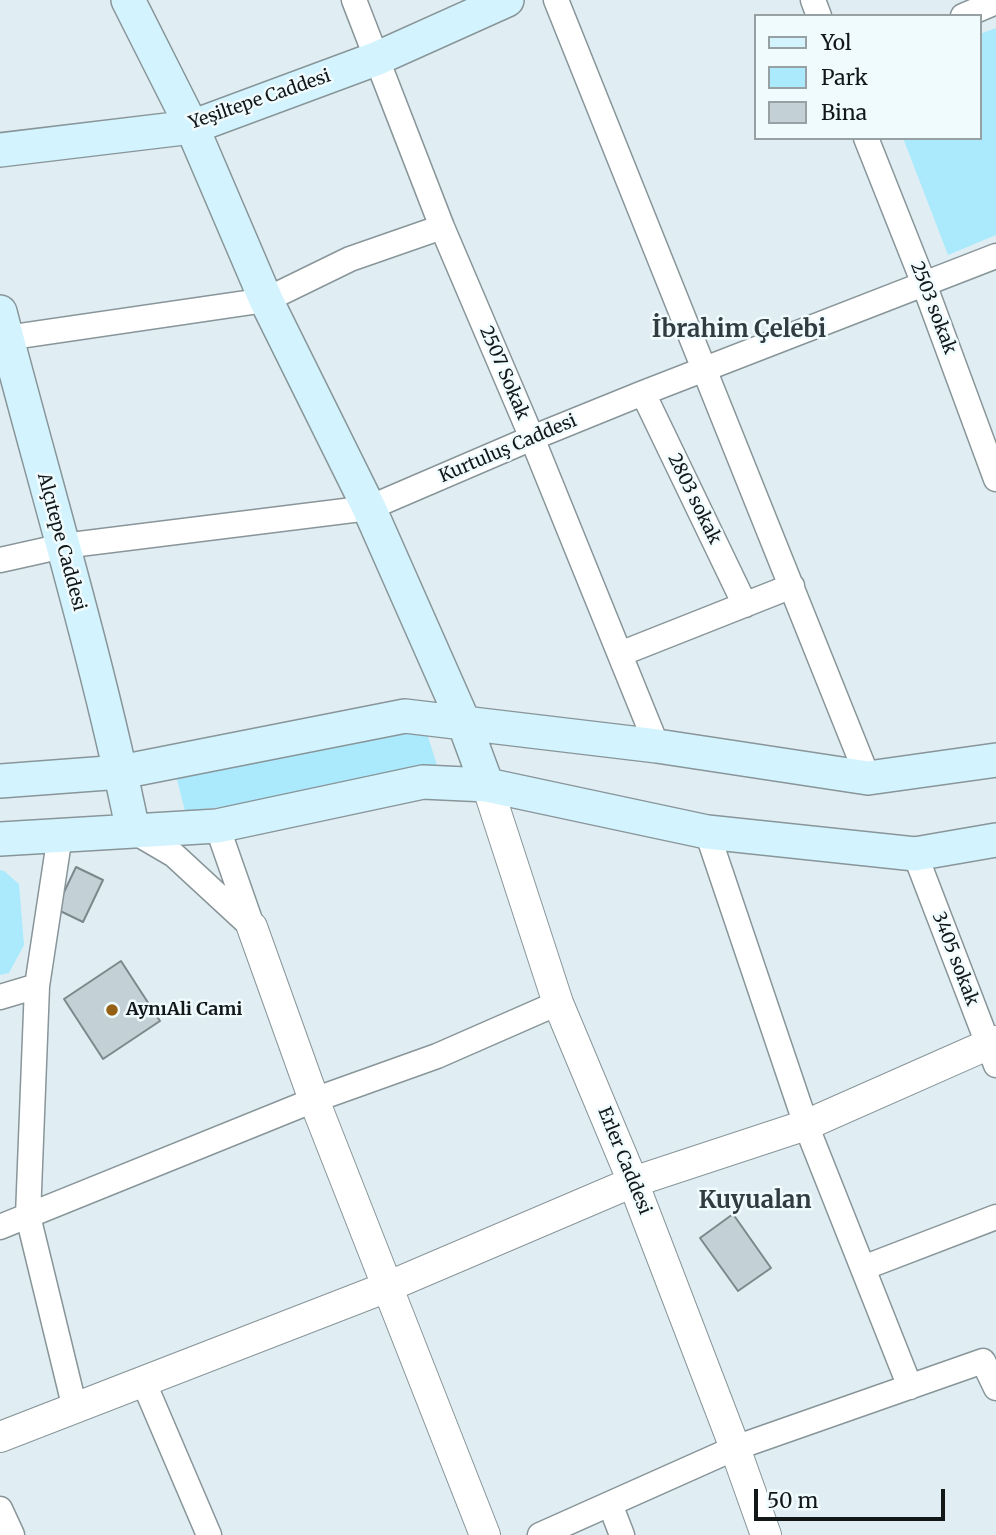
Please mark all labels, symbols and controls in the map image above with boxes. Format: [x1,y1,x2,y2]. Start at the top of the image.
legend [754,14,982,140]
text: Yol [821,29,851,56]
text: Park [821,64,868,91]
street label: Yeşiltepe Caddesi [186,66,334,134]
text: Bina [821,99,867,126]
street label: 2503 sokak [906,259,960,357]
district label: İbrahim Çelebi [652,316,826,344]
street label: 2507 Sokak [475,323,533,423]
street label: Kurtuluş Caddesi [436,410,580,488]
street label: 2803 sokak [663,450,725,548]
street label: Alçıtepe Caddesi [32,471,90,613]
street label: 3405 sokak [927,909,983,1009]
place label: AynıAli Cami [126,999,242,1021]
marker: AynıAli Cami [104,1002,120,1018]
street label: Erler Caddesi [593,1104,655,1218]
district label: Kuyualan [698,1187,812,1215]
scale bar [758,1476,949,1520]
text: 50 m [767,1487,818,1514]

